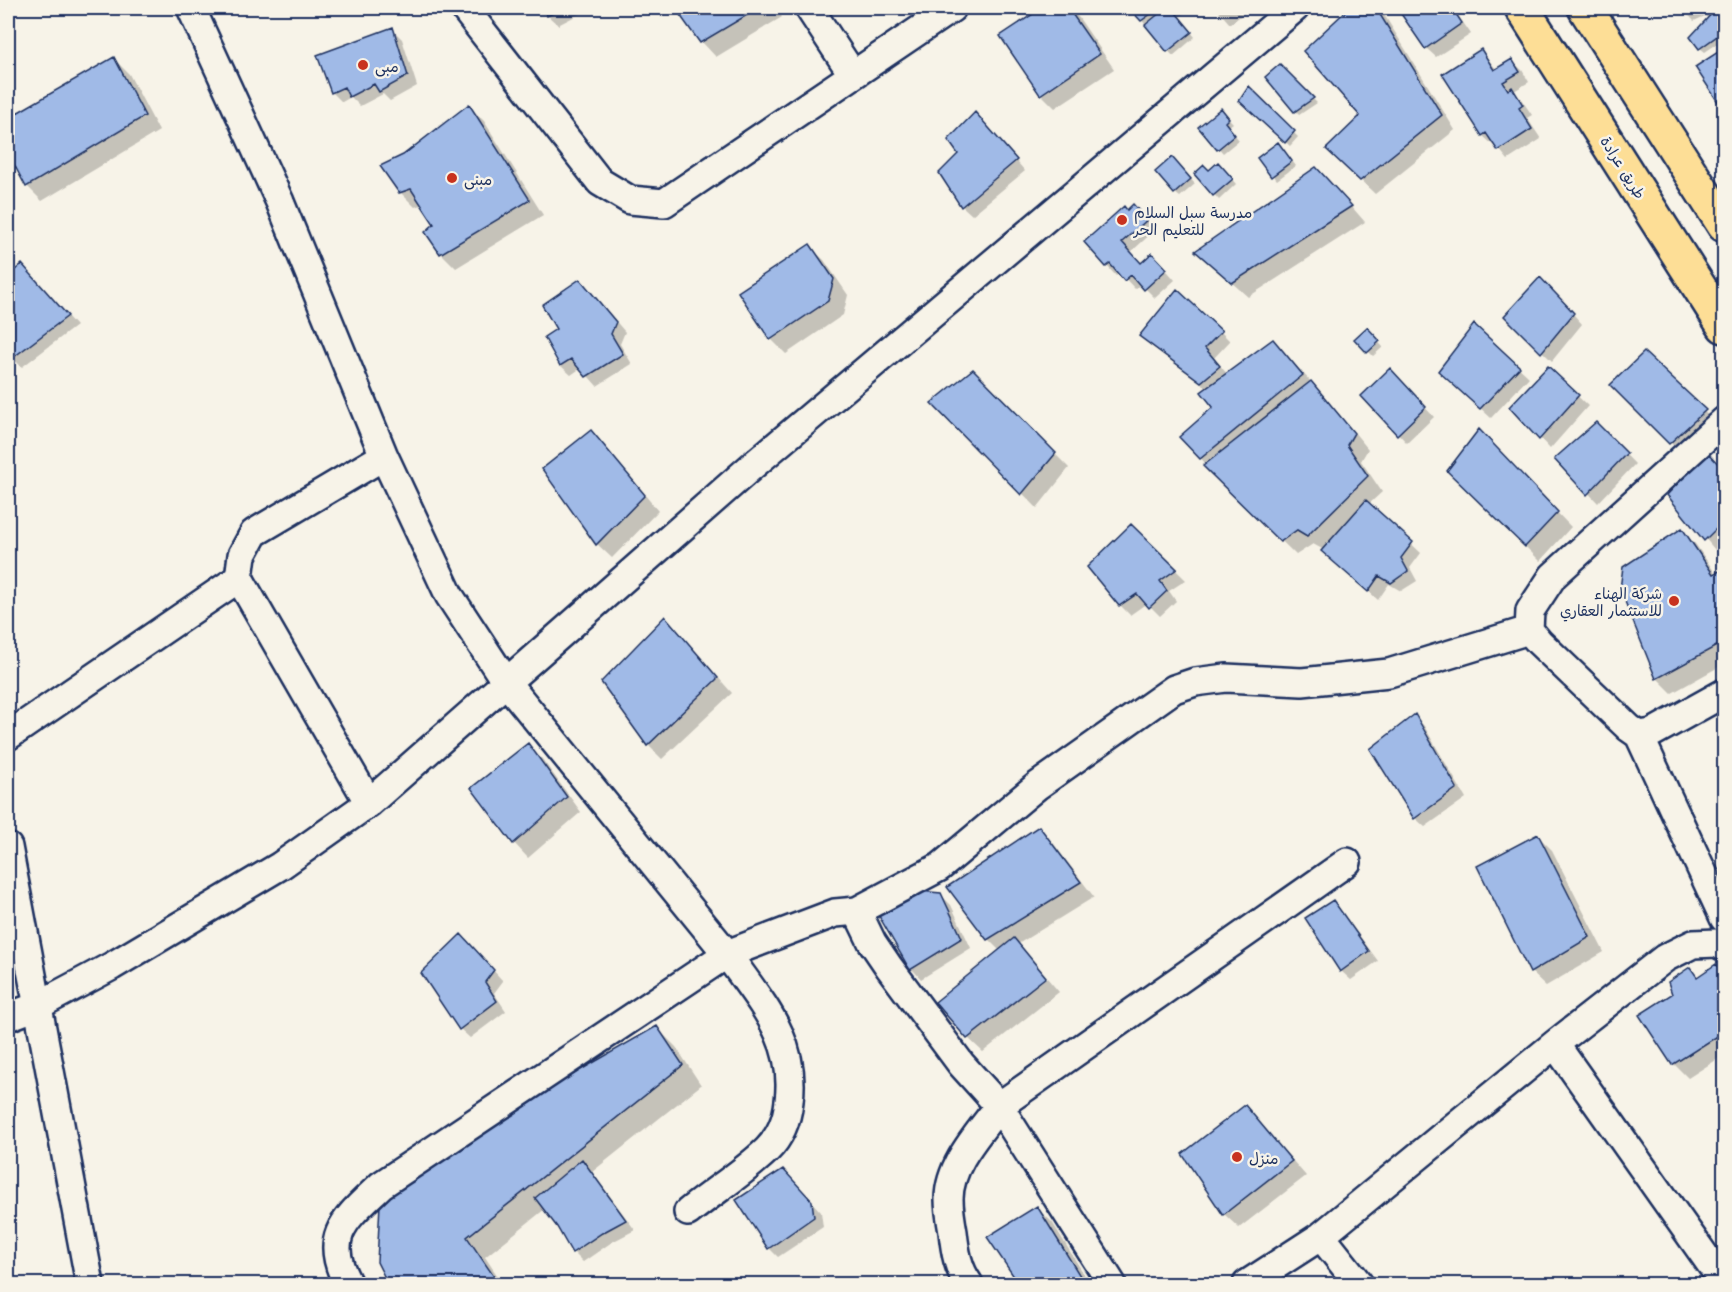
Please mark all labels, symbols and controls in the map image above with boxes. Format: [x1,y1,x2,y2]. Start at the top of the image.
place label: مبى [375,54,399,77]
marker: مبى [356,58,370,72]
street label: طريق عرادة [1596,131,1652,203]
place label: مبنى [464,167,492,190]
marker: مبنى [445,171,459,185]
place label: مدرسة سبل السلام للتعليم الحر [1132,200,1252,242]
marker: مدرسة سبل السلام للتعليم الحر [1115,213,1129,227]
place label: شركة الهناء للاستثمار العقاري [1560,581,1662,622]
marker: شركة الهناء للاستثمار العقاري [1667,594,1681,608]
place label: منزل [1249,1146,1279,1169]
marker: منزل [1230,1150,1244,1164]

